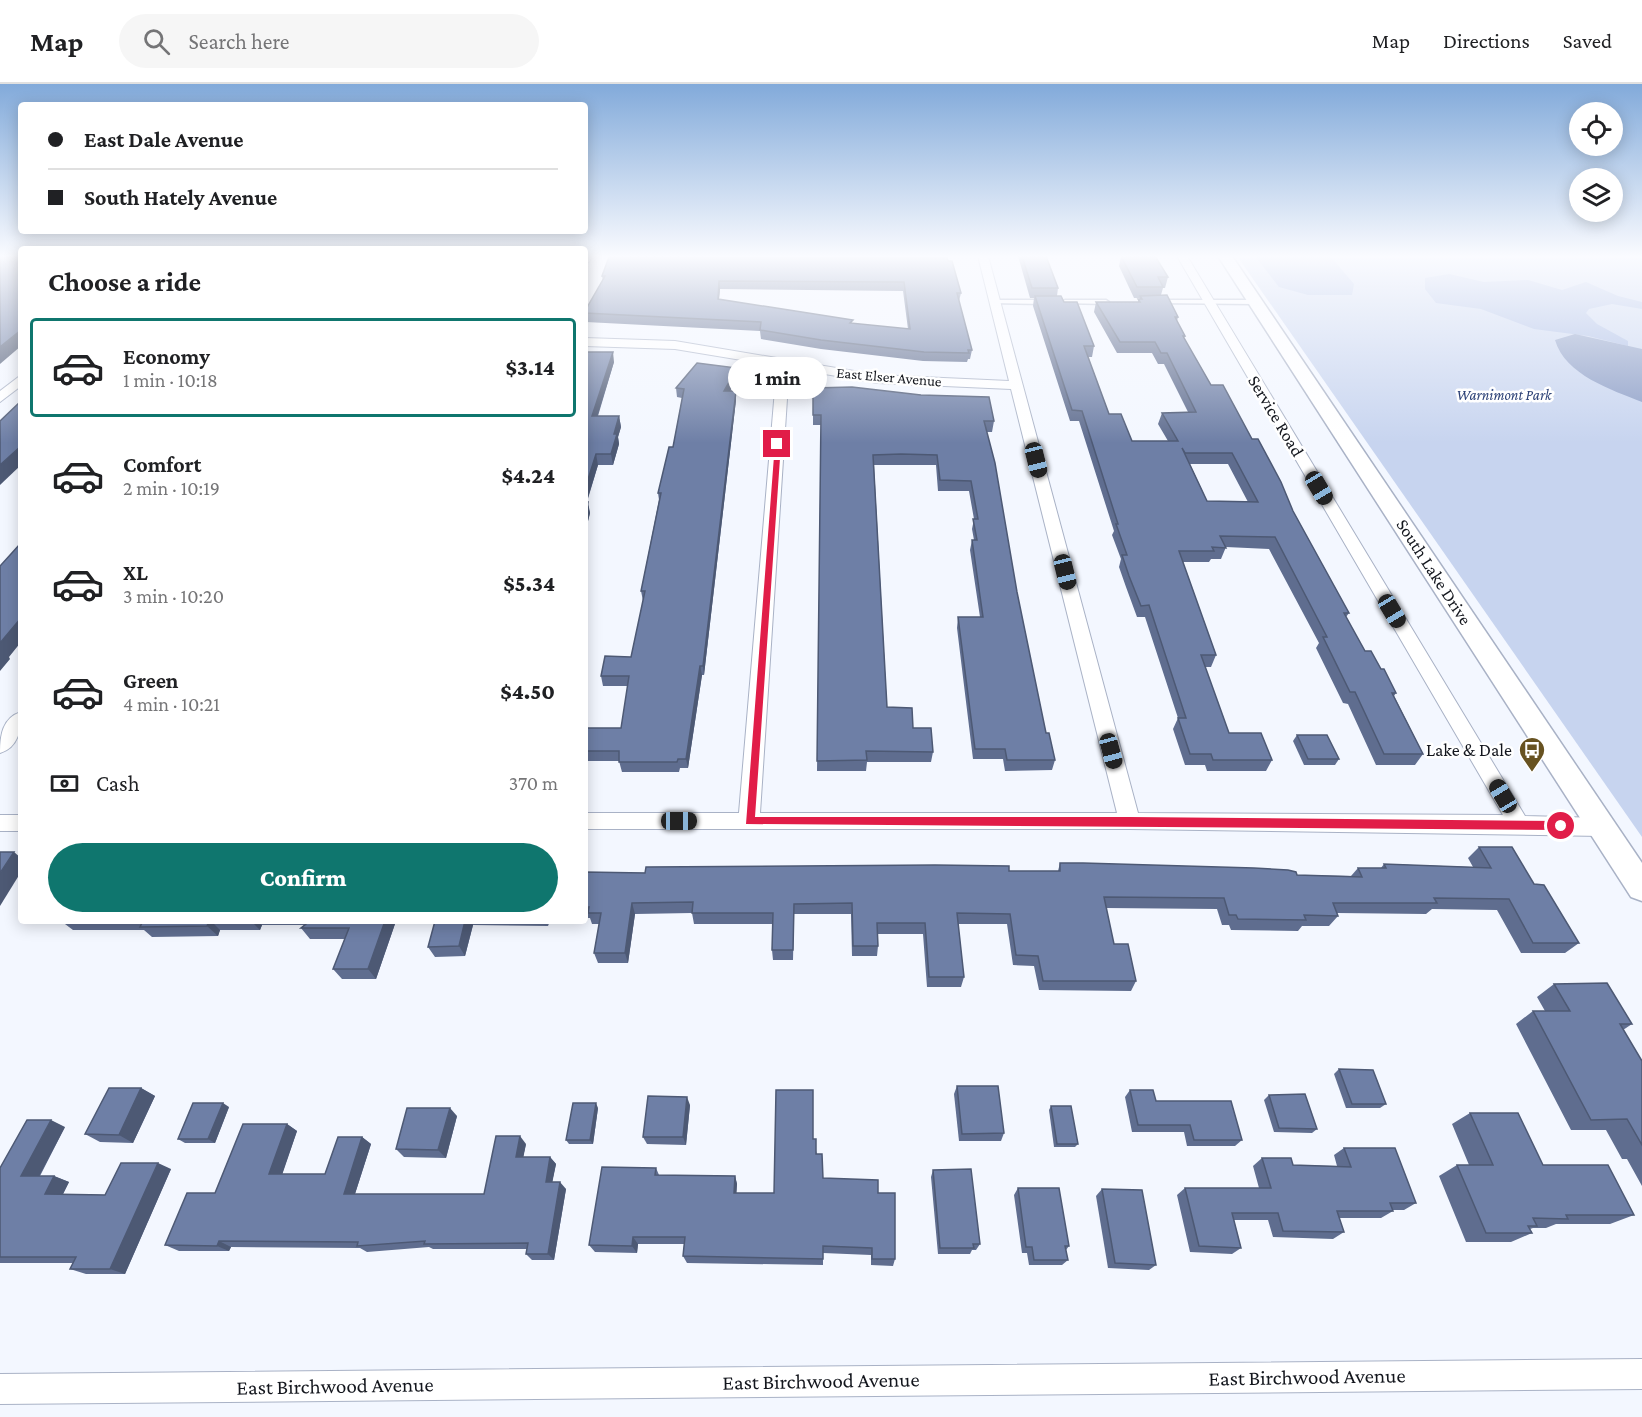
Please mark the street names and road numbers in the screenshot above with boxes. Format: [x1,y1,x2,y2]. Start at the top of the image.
street label: East Elser Avenue [836,364,943,390]
street label: Service Road [1244,372,1308,461]
street label: South Lake Drive [1392,515,1476,629]
street label: East Birchwood Avenue [1208,1363,1406,1391]
street label: East Birchwood Avenue [722,1367,920,1395]
street label: East Birchwood Avenue [236,1372,434,1400]

